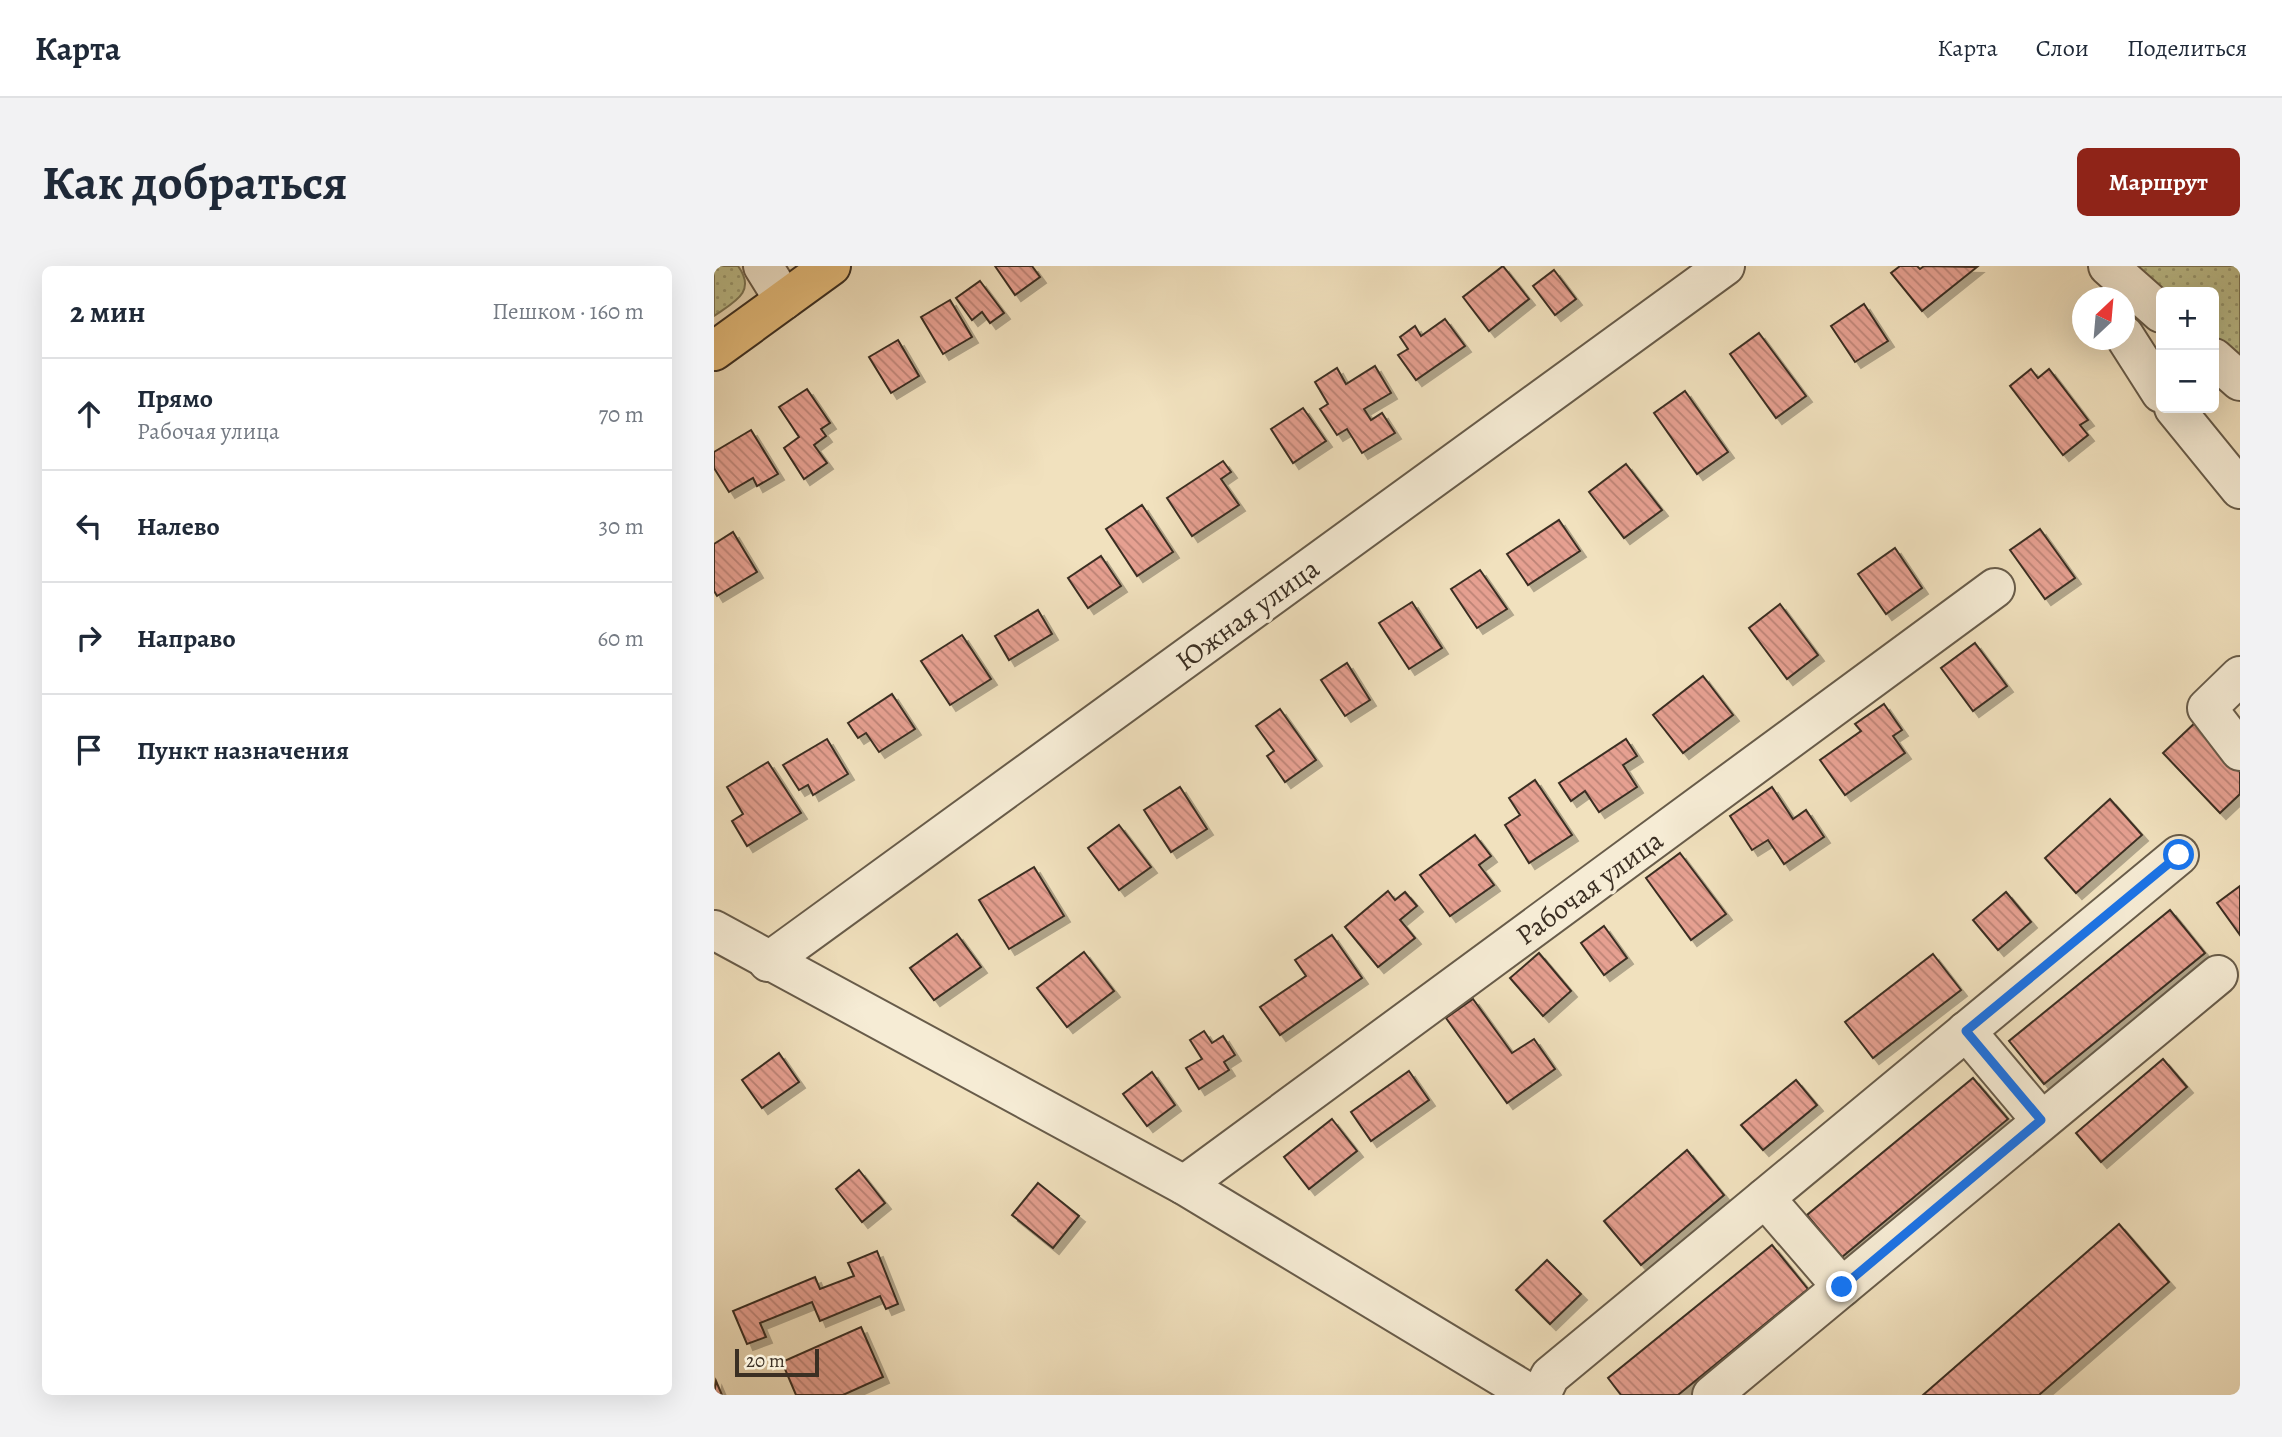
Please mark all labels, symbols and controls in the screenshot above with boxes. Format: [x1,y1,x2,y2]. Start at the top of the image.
text: Карта [35,26,121,71]
text: Карта [1937,32,1998,64]
text: Слои [2036,32,2089,64]
text: Поделиться [2127,32,2247,64]
button: Маршрут [2077,148,2240,216]
text: Как добраться [42,149,348,216]
north arrow [2072,287,2135,350]
map controls [2156,287,2219,413]
button: + [2156,287,2219,350]
text: 2 мин [70,292,145,332]
text: Пешком · 160 m [492,296,644,327]
button: − [2156,350,2219,413]
text: Прямо [137,381,213,416]
icon: ahead [70,395,108,433]
text: 70 m [598,399,644,430]
text: Рабочая улица [137,416,280,447]
icon: left [70,507,108,545]
text: Налево [137,509,220,544]
text: 30 m [598,511,644,542]
street label: Южная улица [1168,550,1327,680]
icon: right [70,619,108,657]
text: Направо [137,621,236,656]
text: 60 m [597,623,644,654]
icon: arrive [70,731,108,769]
text: Пункт назначения [137,733,349,768]
street label: Рабочая улица [1508,821,1671,954]
route start [2163,839,2194,870]
route end [1826,1271,1857,1302]
scale bar [735,1346,819,1378]
text: 20 m [746,1348,785,1374]

